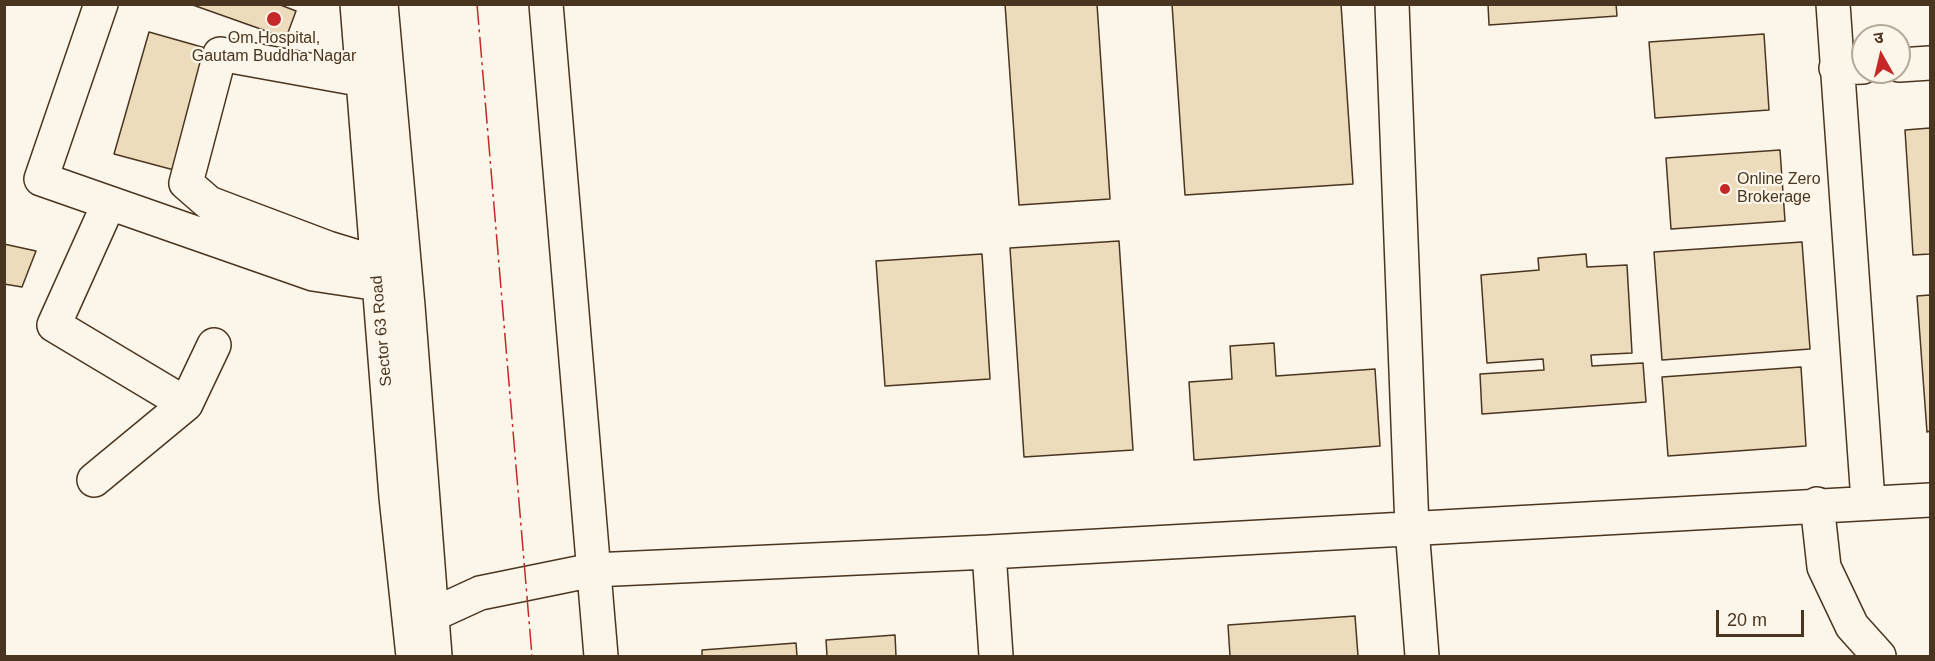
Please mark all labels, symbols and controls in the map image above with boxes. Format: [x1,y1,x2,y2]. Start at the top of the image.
marker: Om Hospital, Gautam Buddha Nagar [265,10,283,28]
north arrow [1851,24,1911,84]
place label: Om Hospital, Gautam Buddha Nagar [192,29,356,67]
text: उ [1873,29,1885,47]
place label: Online Zero Brokerage [1737,170,1821,208]
marker: Online Zero Brokerage [1718,182,1732,196]
street label: Sector 63 Road [368,275,396,387]
scale bar [1719,598,1808,636]
text: 20 m [1727,610,1767,630]

